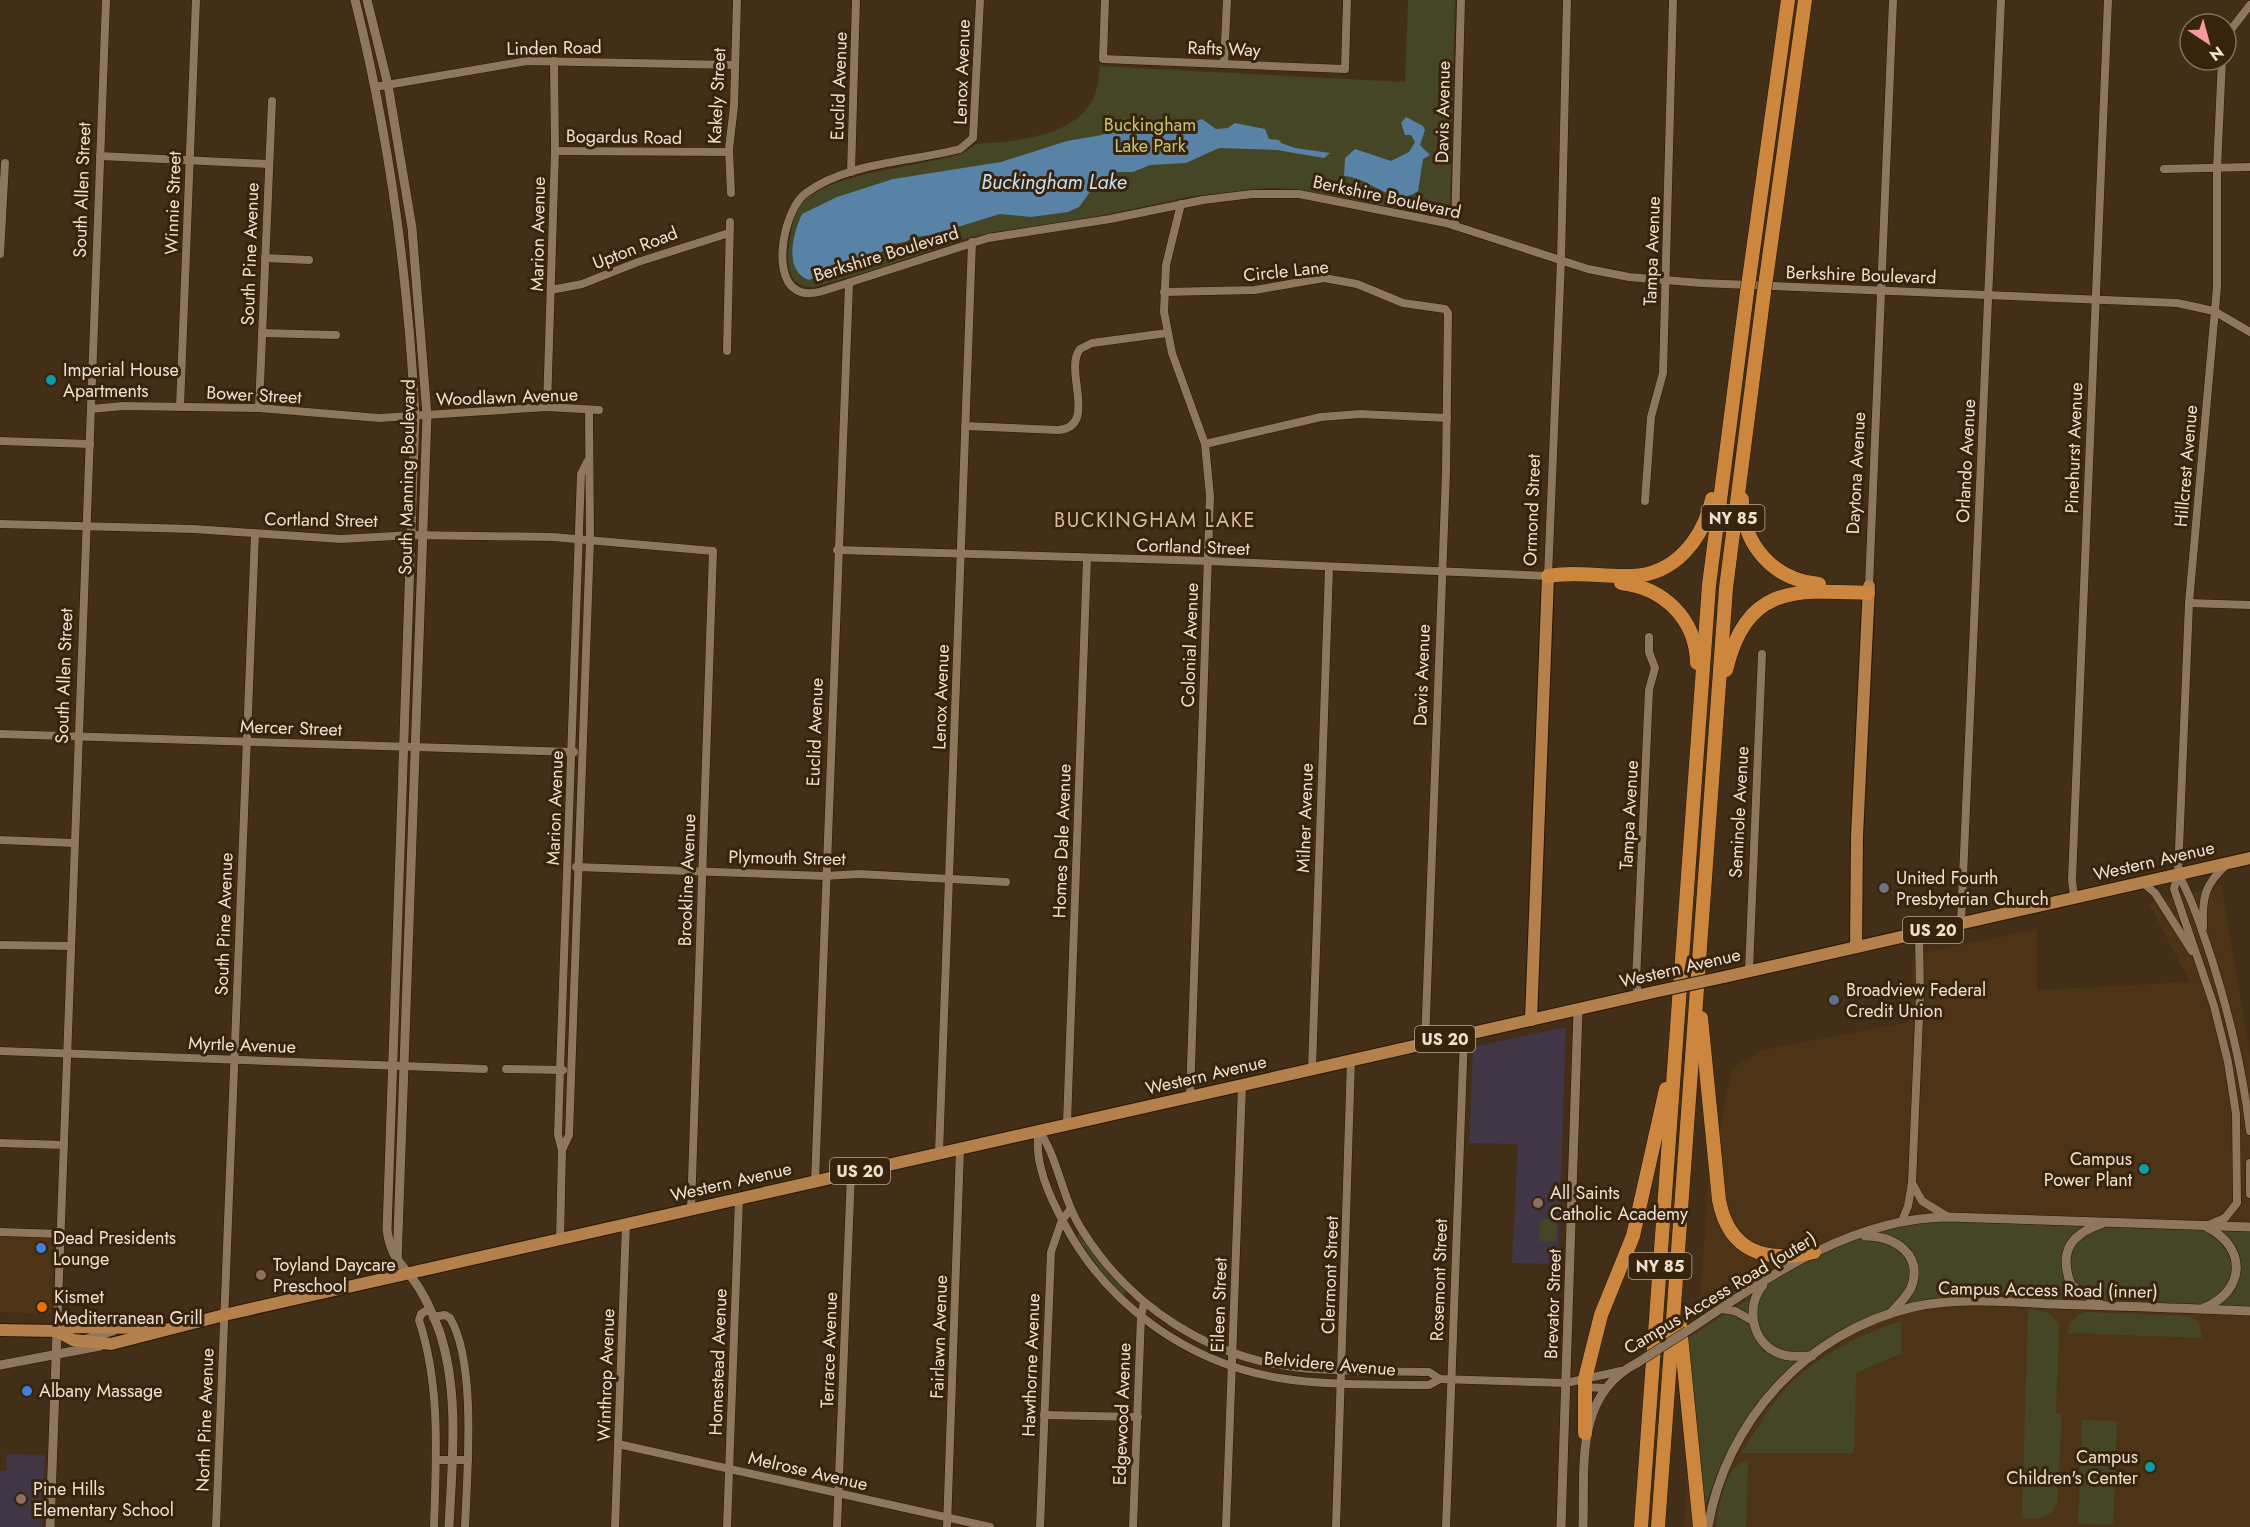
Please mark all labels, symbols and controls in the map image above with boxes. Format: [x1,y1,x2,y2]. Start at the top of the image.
north arrow [2178,12,2238,72]
street label: Lenox Avenue [947,19,977,125]
street label: Euclid Avenue [824,31,854,141]
street label: Linden Road [506,34,602,62]
street label: Rafts Way [1187,35,1261,63]
text: N [2205,41,2228,67]
street label: Kakely Street [702,47,733,145]
street label: Davis Avenue [1429,61,1457,163]
park label: Buckingham Lake Park [1104,112,1196,159]
street label: South Allen Street [67,121,97,258]
street label: Bogardus Road [566,123,682,151]
street label: Winnie Street [158,150,188,255]
water label: Buckingham Lake [981,168,1127,197]
street label: Berkshire Boulevard [1311,169,1463,225]
street label: Marion Avenue [524,176,552,292]
street label: South Pine Avenue [235,182,265,326]
street label: Tampa Avenue [1637,196,1667,306]
street label: Upton Road [589,220,681,276]
street label: Berkshire Boulevard [810,220,962,288]
street label: Circle Lane [1242,254,1330,288]
street label: Berkshire Boulevard [1785,259,1937,291]
place label: Imperial House Apartments [63,357,179,404]
marker: Imperial House Apartments [44,373,58,387]
street label: South Manning Boulevard [392,379,422,575]
street label: Bower Street [206,380,303,411]
street label: Woodlawn Avenue [436,382,578,412]
street label: Pinehurst Avenue [2059,382,2089,514]
street label: Orlando Avenue [1950,398,1982,524]
street label: Hillcrest Avenue [2168,404,2204,528]
street label: Daytona Avenue [1840,411,1872,535]
street label: Ormond Street [1517,453,1547,567]
road number: NY 85 [1702,505,1764,531]
street label: Cortland Street [264,506,379,534]
district label: BUCKINGHAM LAKE [1054,506,1256,535]
street label: Cortland Street [1136,532,1251,562]
street label: Colonial Avenue [1175,582,1205,708]
street label: South Allen Street [49,607,79,744]
street label: Davis Avenue [1407,624,1437,726]
street label: Lenox Avenue [926,644,956,750]
street label: Euclid Avenue [800,677,830,787]
street label: Mercer Street [239,713,343,743]
street label: Seminole Avenue [1723,745,1755,879]
street label: Marion Avenue [540,750,570,866]
street label: Tampa Avenue [1613,760,1645,870]
street label: Homes Dale Avenue [1046,763,1078,919]
street label: Milner Avenue [1290,763,1320,873]
street label: Brookline Avenue [672,813,702,947]
street label: Western Avenue [2091,834,2217,888]
street label: Plymouth Street [728,844,847,872]
street label: South Pine Avenue [209,852,239,996]
place label: United Fourth Presbyterian Church [1896,865,2049,912]
marker: United Fourth Presbyterian Church [1877,881,1891,895]
road number: US 20 [1903,917,1963,943]
street label: Western Avenue [1617,941,1743,995]
place label: Broadview Federal Credit Union [1846,977,1986,1024]
marker: Broadview Federal Credit Union [1827,993,1841,1007]
road number: US 20 [1415,1026,1475,1052]
street label: Myrtle Avenue [188,1030,296,1060]
street label: Western Avenue [1143,1048,1269,1102]
place label: Campus Power Plant [2044,1146,2133,1193]
street label: Western Avenue [668,1155,794,1209]
road number: US 20 [830,1158,890,1184]
marker: Campus Power Plant [2137,1162,2151,1176]
place label: All Saints Catholic Academy [1550,1180,1688,1227]
marker: All Saints Catholic Academy [1531,1196,1545,1210]
street label: Clermont Street [1315,1215,1345,1334]
street label: Rosemont Street [1424,1218,1454,1342]
place label: Dead Presidents Lounge [53,1225,176,1272]
street label: Campus Access Road (outer) [1619,1225,1821,1361]
marker: Dead Presidents Lounge [34,1241,48,1255]
street label: Brevator Street [1538,1248,1568,1360]
place label: Toyland Daycare Preschool [273,1252,396,1299]
road number: NY 85 [1628,1253,1692,1279]
street label: Eileen Street [1204,1256,1234,1353]
marker: Toyland Daycare Preschool [254,1268,268,1282]
street label: Fairlawn Avenue [924,1275,954,1399]
street label: Campus Access Road (inner) [1938,1275,2158,1305]
place label: Kismet Mediterranean Grill [54,1284,203,1331]
street label: Homestead Avenue [702,1288,734,1436]
street label: Terrace Avenue [814,1291,844,1409]
street label: Hawthorne Avenue [1016,1293,1046,1437]
marker: Kismet Mediterranean Grill [35,1300,49,1314]
street label: Winthrop Avenue [591,1308,621,1442]
street label: Edgewood Avenue [1107,1342,1137,1486]
street label: Belvidere Avenue [1263,1345,1397,1383]
street label: North Pine Avenue [189,1348,221,1492]
place label: Albany Massage [39,1378,163,1404]
marker: Albany Massage [20,1384,34,1398]
place label: Campus Children's Center [2006,1444,2139,1491]
street label: Melrose Avenue [746,1445,870,1497]
marker: Campus Children's Center [2143,1460,2157,1474]
place label: Pine Hills Elementary School [33,1476,174,1523]
marker: Pine Hills Elementary School [14,1492,28,1506]

